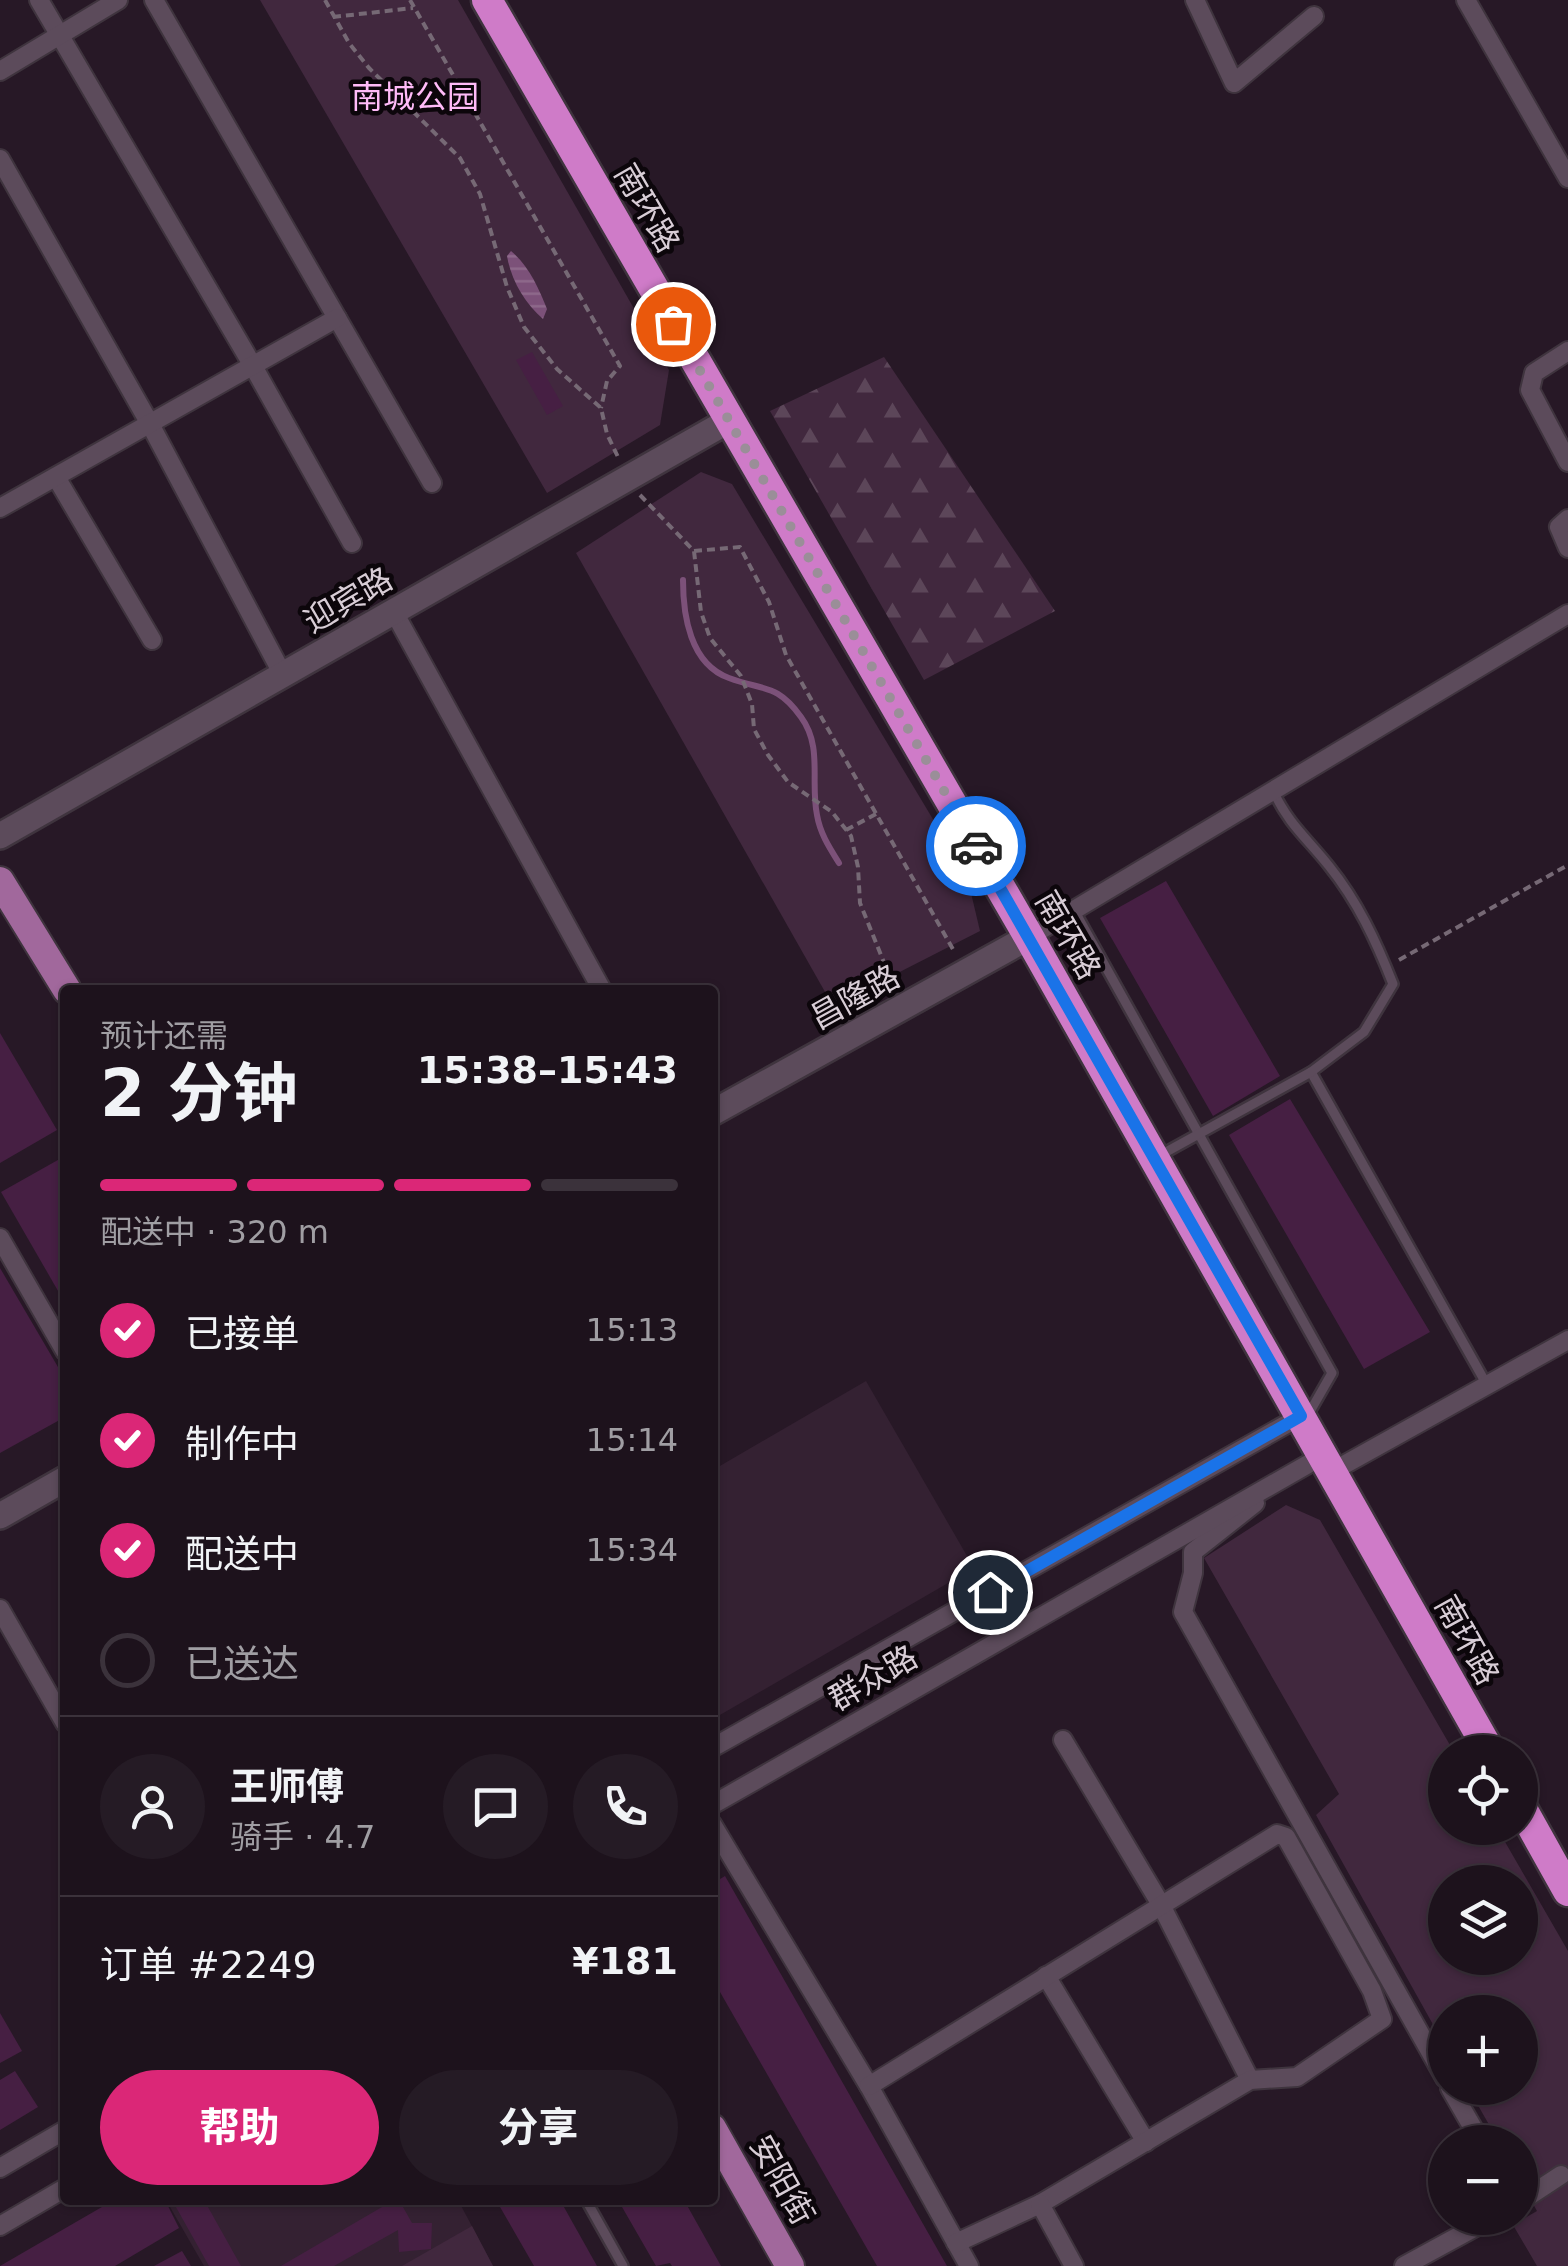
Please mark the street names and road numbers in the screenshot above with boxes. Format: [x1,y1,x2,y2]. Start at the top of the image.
street label: 南环路 [607,157,687,259]
street label: 迎宾路 [297,560,399,640]
street label: 南环路 [1028,884,1108,986]
street label: 昌隆路 [804,957,906,1037]
street label: 南环路 [1427,1589,1507,1691]
street label: 群众路 [822,1638,924,1718]
street label: 安阳街 [742,2129,822,2231]

